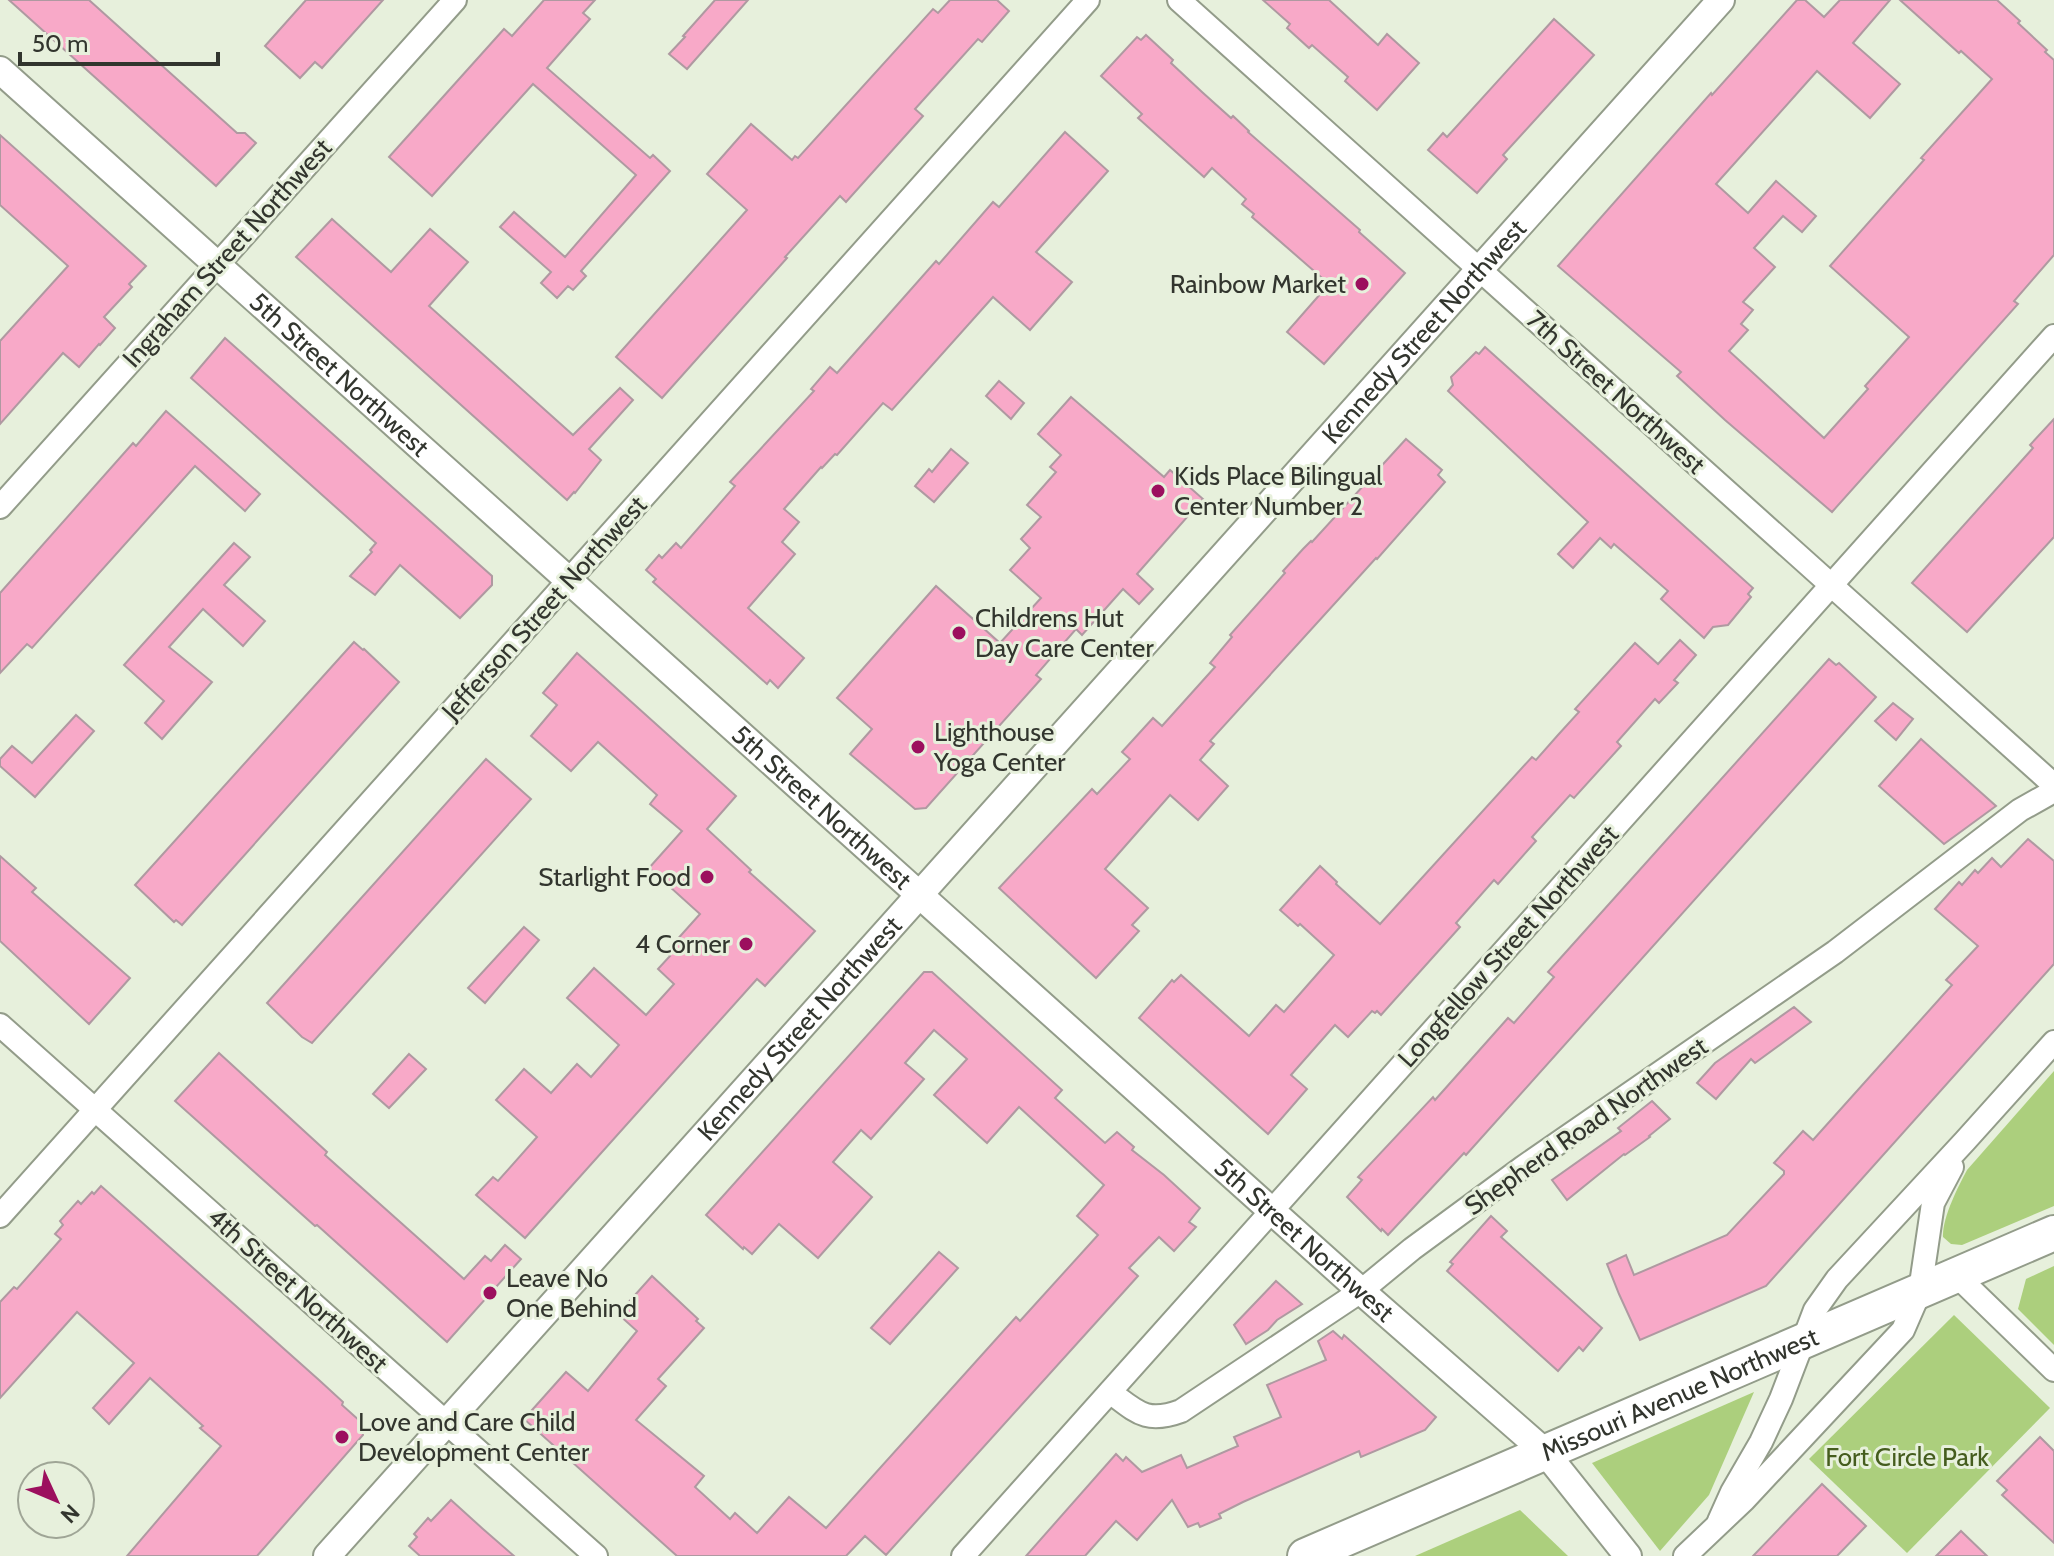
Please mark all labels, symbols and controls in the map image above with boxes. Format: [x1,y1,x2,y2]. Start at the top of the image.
scale bar [20,16,218,66]
text: 50 m [32,29,88,58]
street label: Ingraham Street Northwest [116,132,338,374]
street label: Kennedy Street Northwest [1315,213,1533,450]
place label: Rainbow Market [1170,268,1346,300]
marker: Rainbow Market [1353,275,1371,293]
street label: 5th Street Northwest [243,286,436,463]
street label: 7th Street Northwest [1520,303,1712,481]
place label: Kids Place Bilingual Center Number 2 [1174,460,1382,522]
marker: Kids Place Bilingual Center Number 2 [1149,482,1167,500]
street label: Jefferson Street Northwest [434,489,653,728]
place label: Childrens Hut Day Care Center [975,602,1154,664]
marker: Childrens Hut Day Care Center [950,624,968,642]
place label: Lighthouse Yoga Center [933,716,1066,778]
street label: 5th Street Northwest [725,718,918,896]
marker: Lighthouse Yoga Center [909,738,927,756]
street label: Longfellow Street Northwest [1391,818,1625,1074]
place label: Starlight Food [538,861,691,893]
marker: Starlight Food [698,868,716,886]
street label: Kennedy Street Northwest [691,910,908,1148]
place label: 4 Corner [635,928,731,960]
marker: 4 Corner [737,935,755,953]
street label: Shepherd Road Northwest [1458,1030,1714,1222]
street label: 5th Street Northwest [1208,1151,1401,1329]
street label: 4th Street Northwest [201,1201,395,1379]
place label: Leave No One Behind [506,1262,637,1324]
marker: Leave No One Behind [481,1284,499,1302]
street label: Missouri Avenue Northwest [1536,1321,1823,1468]
place label: Love and Care Child Development Center [358,1406,590,1468]
marker: Love and Care Child Development Center [333,1428,351,1446]
park label: Fort Circle Park [1825,1441,1989,1473]
north arrow [16,1460,96,1540]
text: N [55,1499,85,1529]

